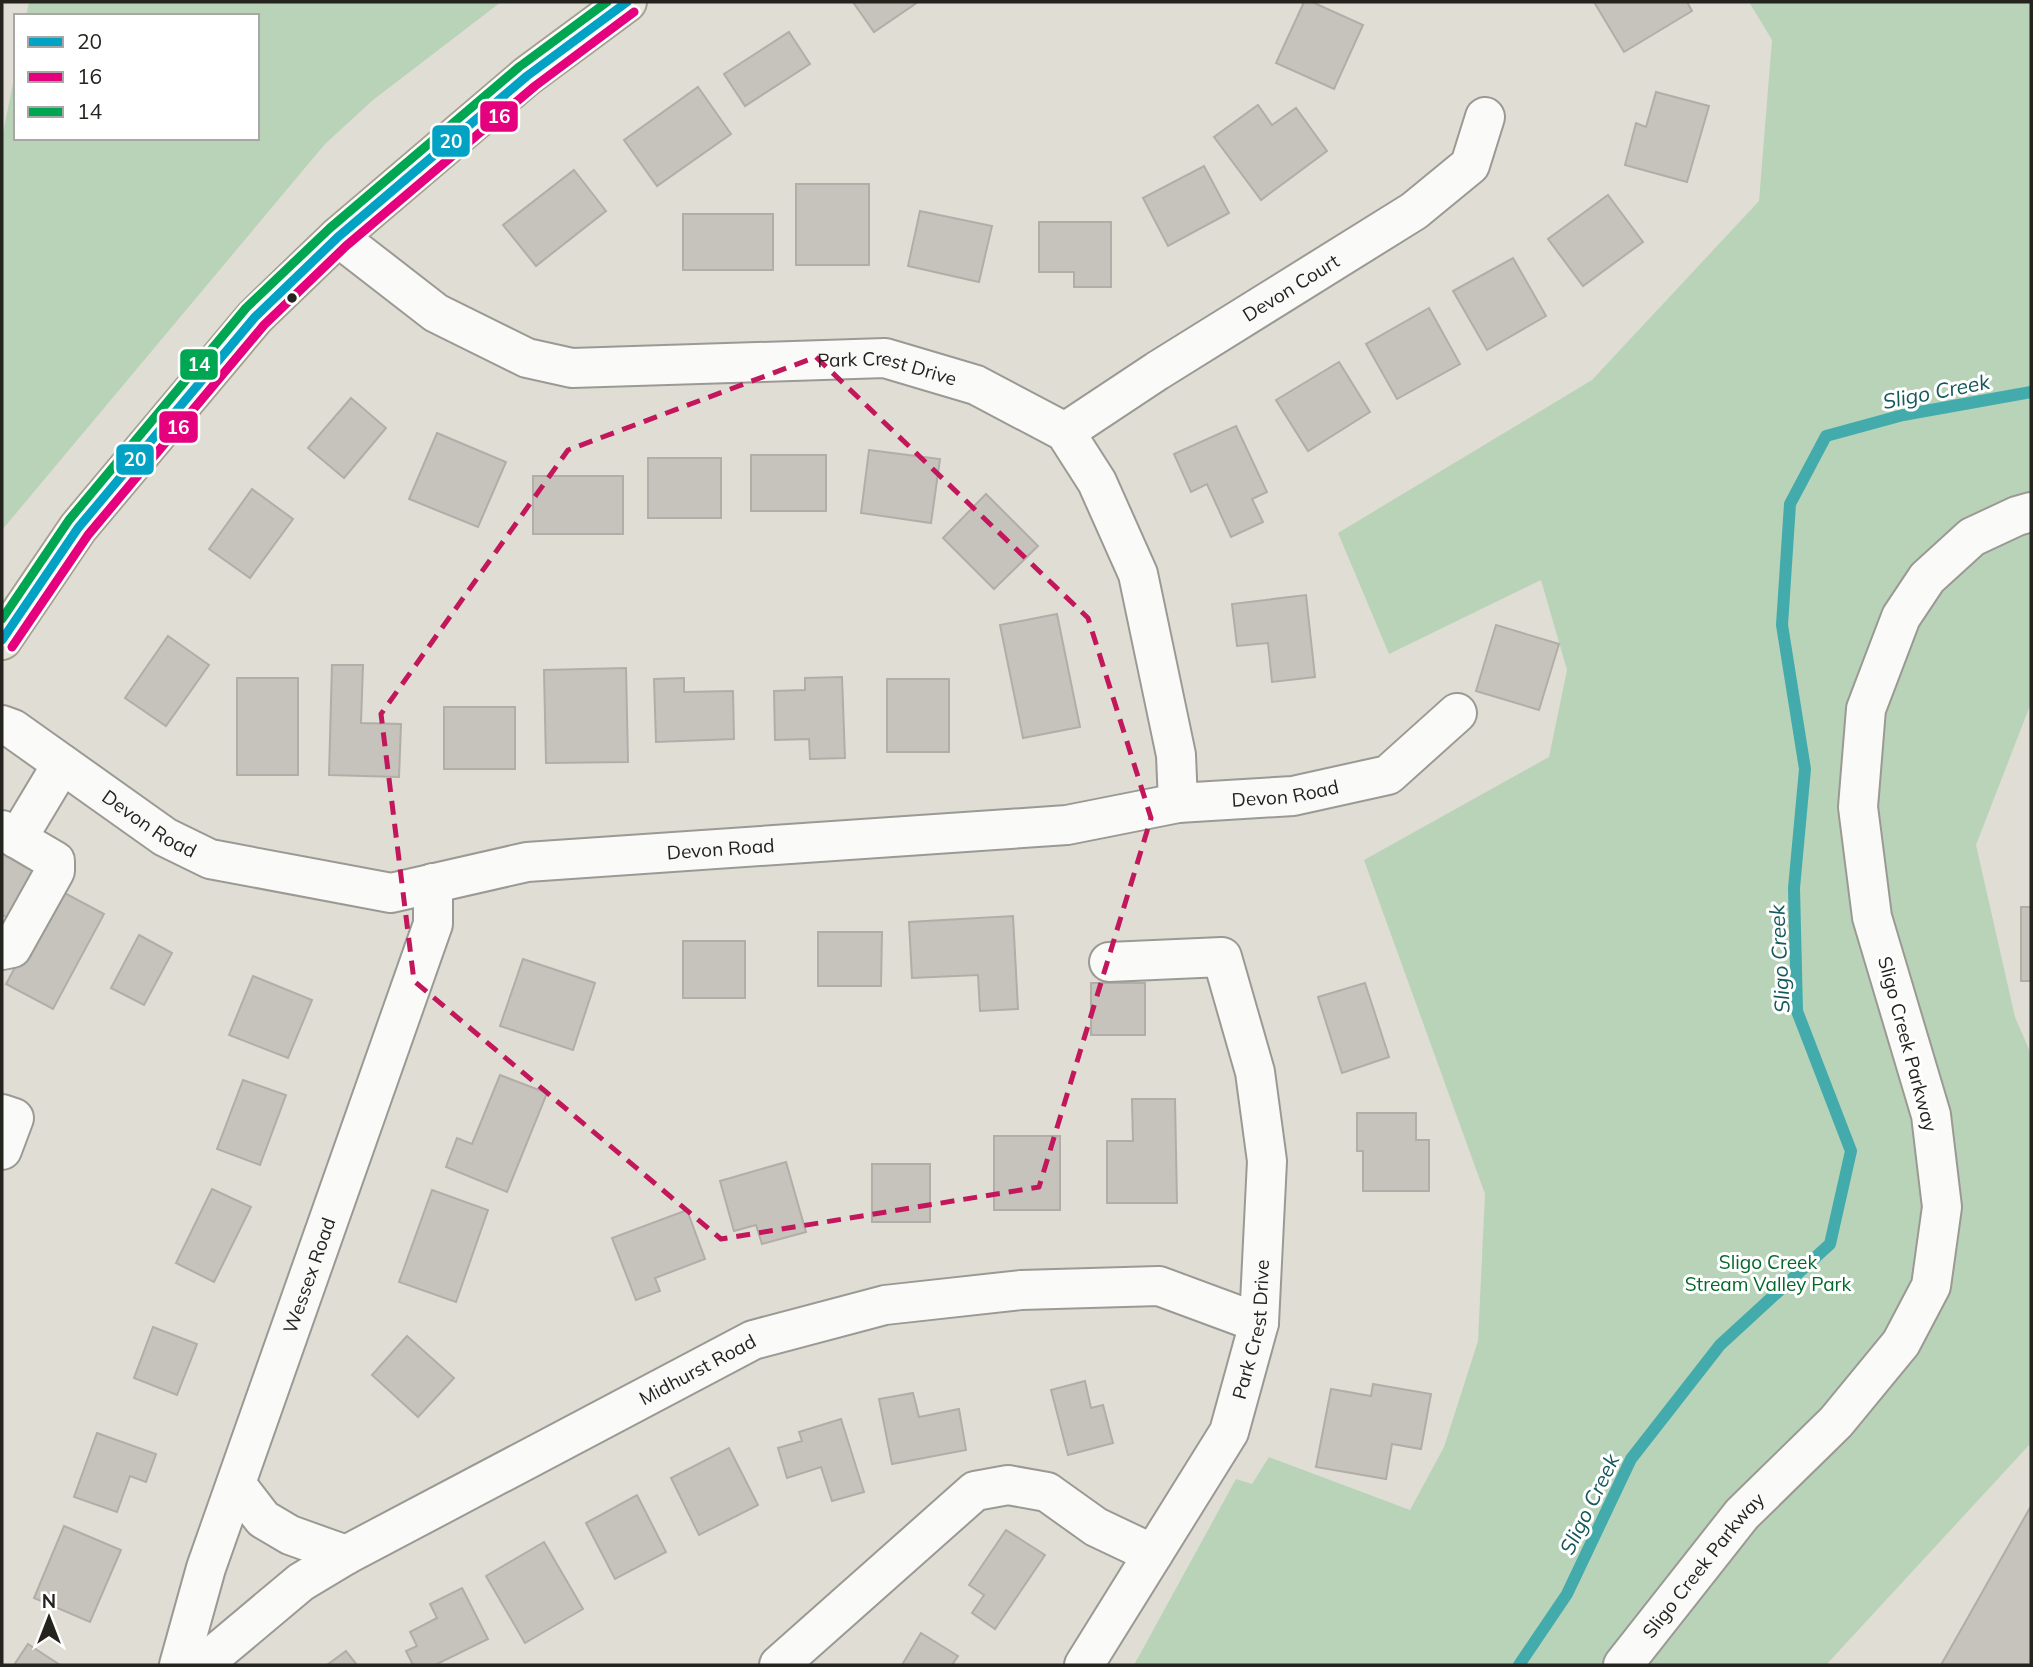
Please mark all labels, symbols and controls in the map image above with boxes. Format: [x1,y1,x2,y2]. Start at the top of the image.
legend [14,14,259,140]
text: 20 [77,28,102,54]
text: 16 [77,63,102,89]
text: 14 [77,98,103,124]
line badge: 16 [479,100,519,133]
text: 16 [488,104,510,128]
line badge: 20 [431,124,471,158]
text: 20 [440,129,462,153]
street label: Devon Court [1238,248,1344,327]
unlabelled marker [285,291,299,305]
street label: Park Crest Drive [817,346,960,391]
line badge: 14 [179,348,219,381]
text: 14 [188,352,211,376]
water label: Sligo Creek [1880,368,1993,414]
line badge: 16 [158,410,199,444]
text: 16 [167,415,189,439]
line badge: 20 [115,443,155,476]
text: 20 [124,447,146,471]
street label: Devon Road [1231,774,1341,812]
street label: Devon Road [98,784,201,863]
street label: Devon Road [666,833,775,864]
water label: Sligo Creek [1763,903,1795,1014]
street label: Sligo Creek Parkway [1873,954,1943,1134]
street label: Wessex Road [278,1214,341,1337]
park label: Sligo Creek Stream Valley Park [1685,1250,1851,1296]
street label: Park Crest Drive [1227,1259,1274,1402]
street label: Midhurst Road [635,1329,760,1410]
water label: Sligo Creek [1553,1448,1625,1559]
street label: Sligo Creek Parkway [1637,1487,1769,1643]
north arrow [14,1583,84,1653]
text: N [42,1589,56,1613]

